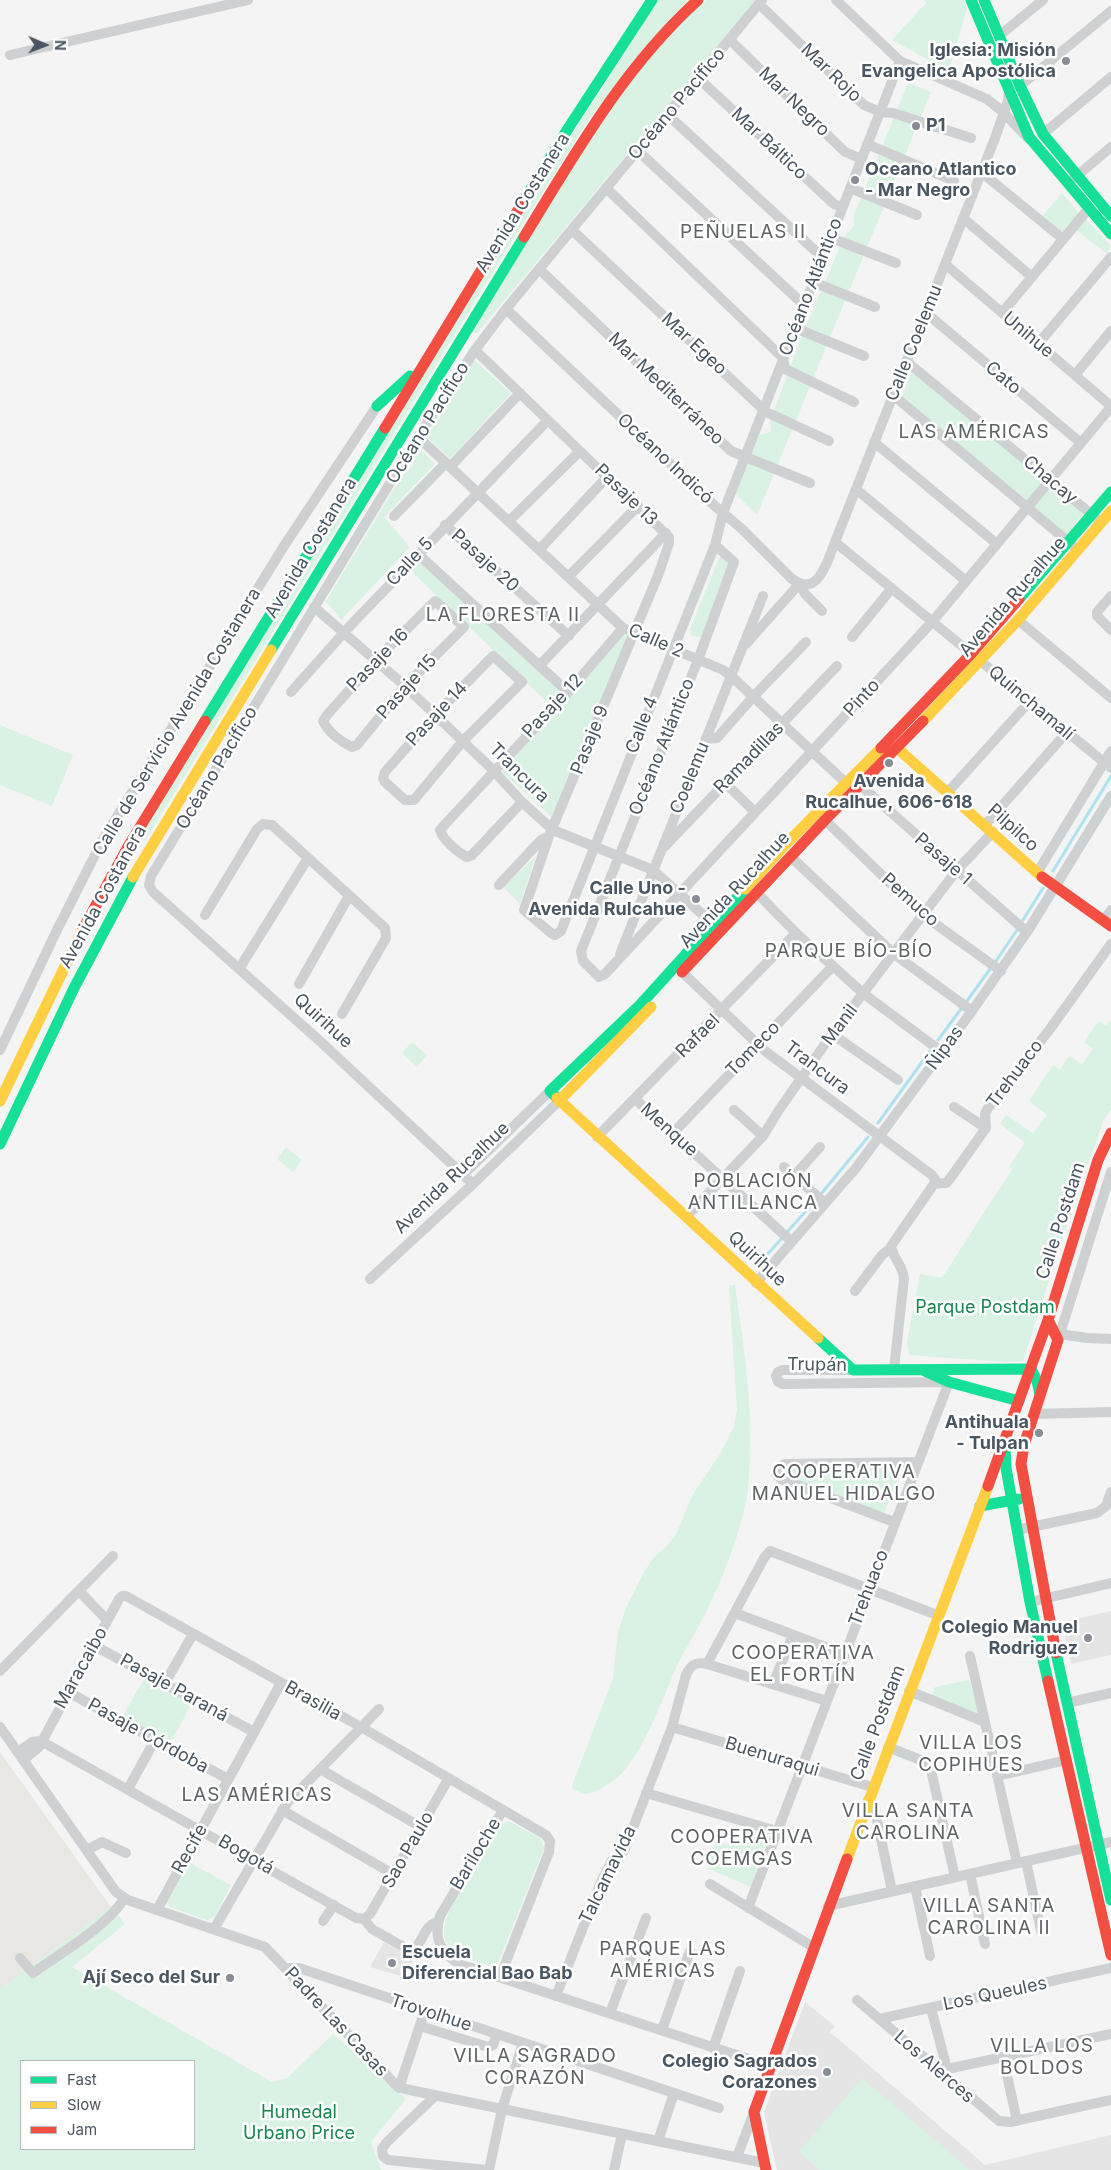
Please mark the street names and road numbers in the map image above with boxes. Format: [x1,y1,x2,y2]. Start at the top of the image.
street label: Mar Rojo [796,39,866,107]
street label: Océano Pacífico [624,44,730,164]
street label: Mar Negro [754,63,834,141]
street label: Mar Báltico [727,103,811,185]
street label: Avenida Costanera [471,129,575,277]
street label: Océano Atlántico [775,215,847,359]
street label: Calle Coelemu [881,282,947,404]
street label: Unihue [998,307,1058,363]
street label: Mar Egeo [657,308,731,380]
street label: Mar Mediterráneo [604,328,728,450]
street label: Cato [981,357,1025,399]
street label: Océano Pacífico [382,358,474,488]
street label: Océano Indicó [613,409,717,509]
street label: Chacay [1018,451,1082,509]
street label: Pasaje 13 [590,460,662,530]
street label: Avenida Costanera [260,474,362,622]
street label: Pasaje 20 [447,525,523,597]
street label: Calle 5 [382,533,438,591]
street label: Avenida Rucalhue [955,533,1071,661]
street label: Calle de Servicio Avenida Costanera [88,584,266,860]
street label: Calle 2 [625,619,687,663]
street label: Pasaje 16 [343,624,413,696]
street label: Pasaje 15 [372,650,442,724]
street label: Quinchamalí [984,661,1078,745]
street label: Pasaje 12 [518,670,588,742]
street label: Océano Atlántico [625,675,699,819]
street label: Pinto [839,675,885,721]
street label: Pasaje 14 [402,677,472,751]
street label: Calle 4 [621,694,663,756]
street label: Pasaje 9 [566,702,614,778]
street label: Océano Pacífico [172,703,262,833]
street label: Ramadillas [710,718,788,798]
street label: Trancura [485,739,553,807]
street label: Coelemu [666,739,714,817]
street label: Pilpilco [983,800,1043,856]
street label: Avenida Costanera [55,822,151,972]
street label: Avenida Rucalhue [675,827,795,953]
street label: Pasaje 1 [910,828,976,890]
street label: Pemuco [877,869,943,931]
street label: Quirihue [289,989,357,1053]
street label: Manil [818,1000,862,1050]
street label: Rafael [672,1010,724,1062]
street label: Tomeco [721,1017,785,1081]
street label: Ñipas [922,1022,968,1074]
street label: Trehuaco [982,1036,1048,1112]
street label: Trancura [780,1037,854,1099]
street label: Menque [636,1099,702,1161]
street label: Avenida Rucalhue [390,1118,514,1238]
street label: Calle Postdam [1032,1160,1090,1282]
street label: Quirihue [723,1227,791,1291]
street label: Trupán [787,1354,847,1376]
street label: Trehuaco [845,1547,893,1629]
street label: Maracaibo [50,1623,112,1713]
street label: Pasaje Paraná [116,1649,232,1727]
street label: Calle Postdam [846,1662,910,1784]
street label: Brasilia [281,1677,345,1725]
street label: Pasaje Córdoba [84,1694,212,1778]
street label: Buenuraqui [722,1732,822,1782]
street label: Sao Paulo [377,1808,439,1892]
street label: Bariloche [446,1814,506,1894]
street label: Recife [168,1821,212,1877]
street label: Talcamavida [575,1822,641,1928]
street label: Bogotá [214,1831,278,1879]
street label: Padre Las Casas [280,1963,392,2081]
street label: Los Queules [941,1972,1049,2016]
street label: Trovolhue [388,1990,474,2036]
street label: Los Alerces [889,2026,979,2108]

